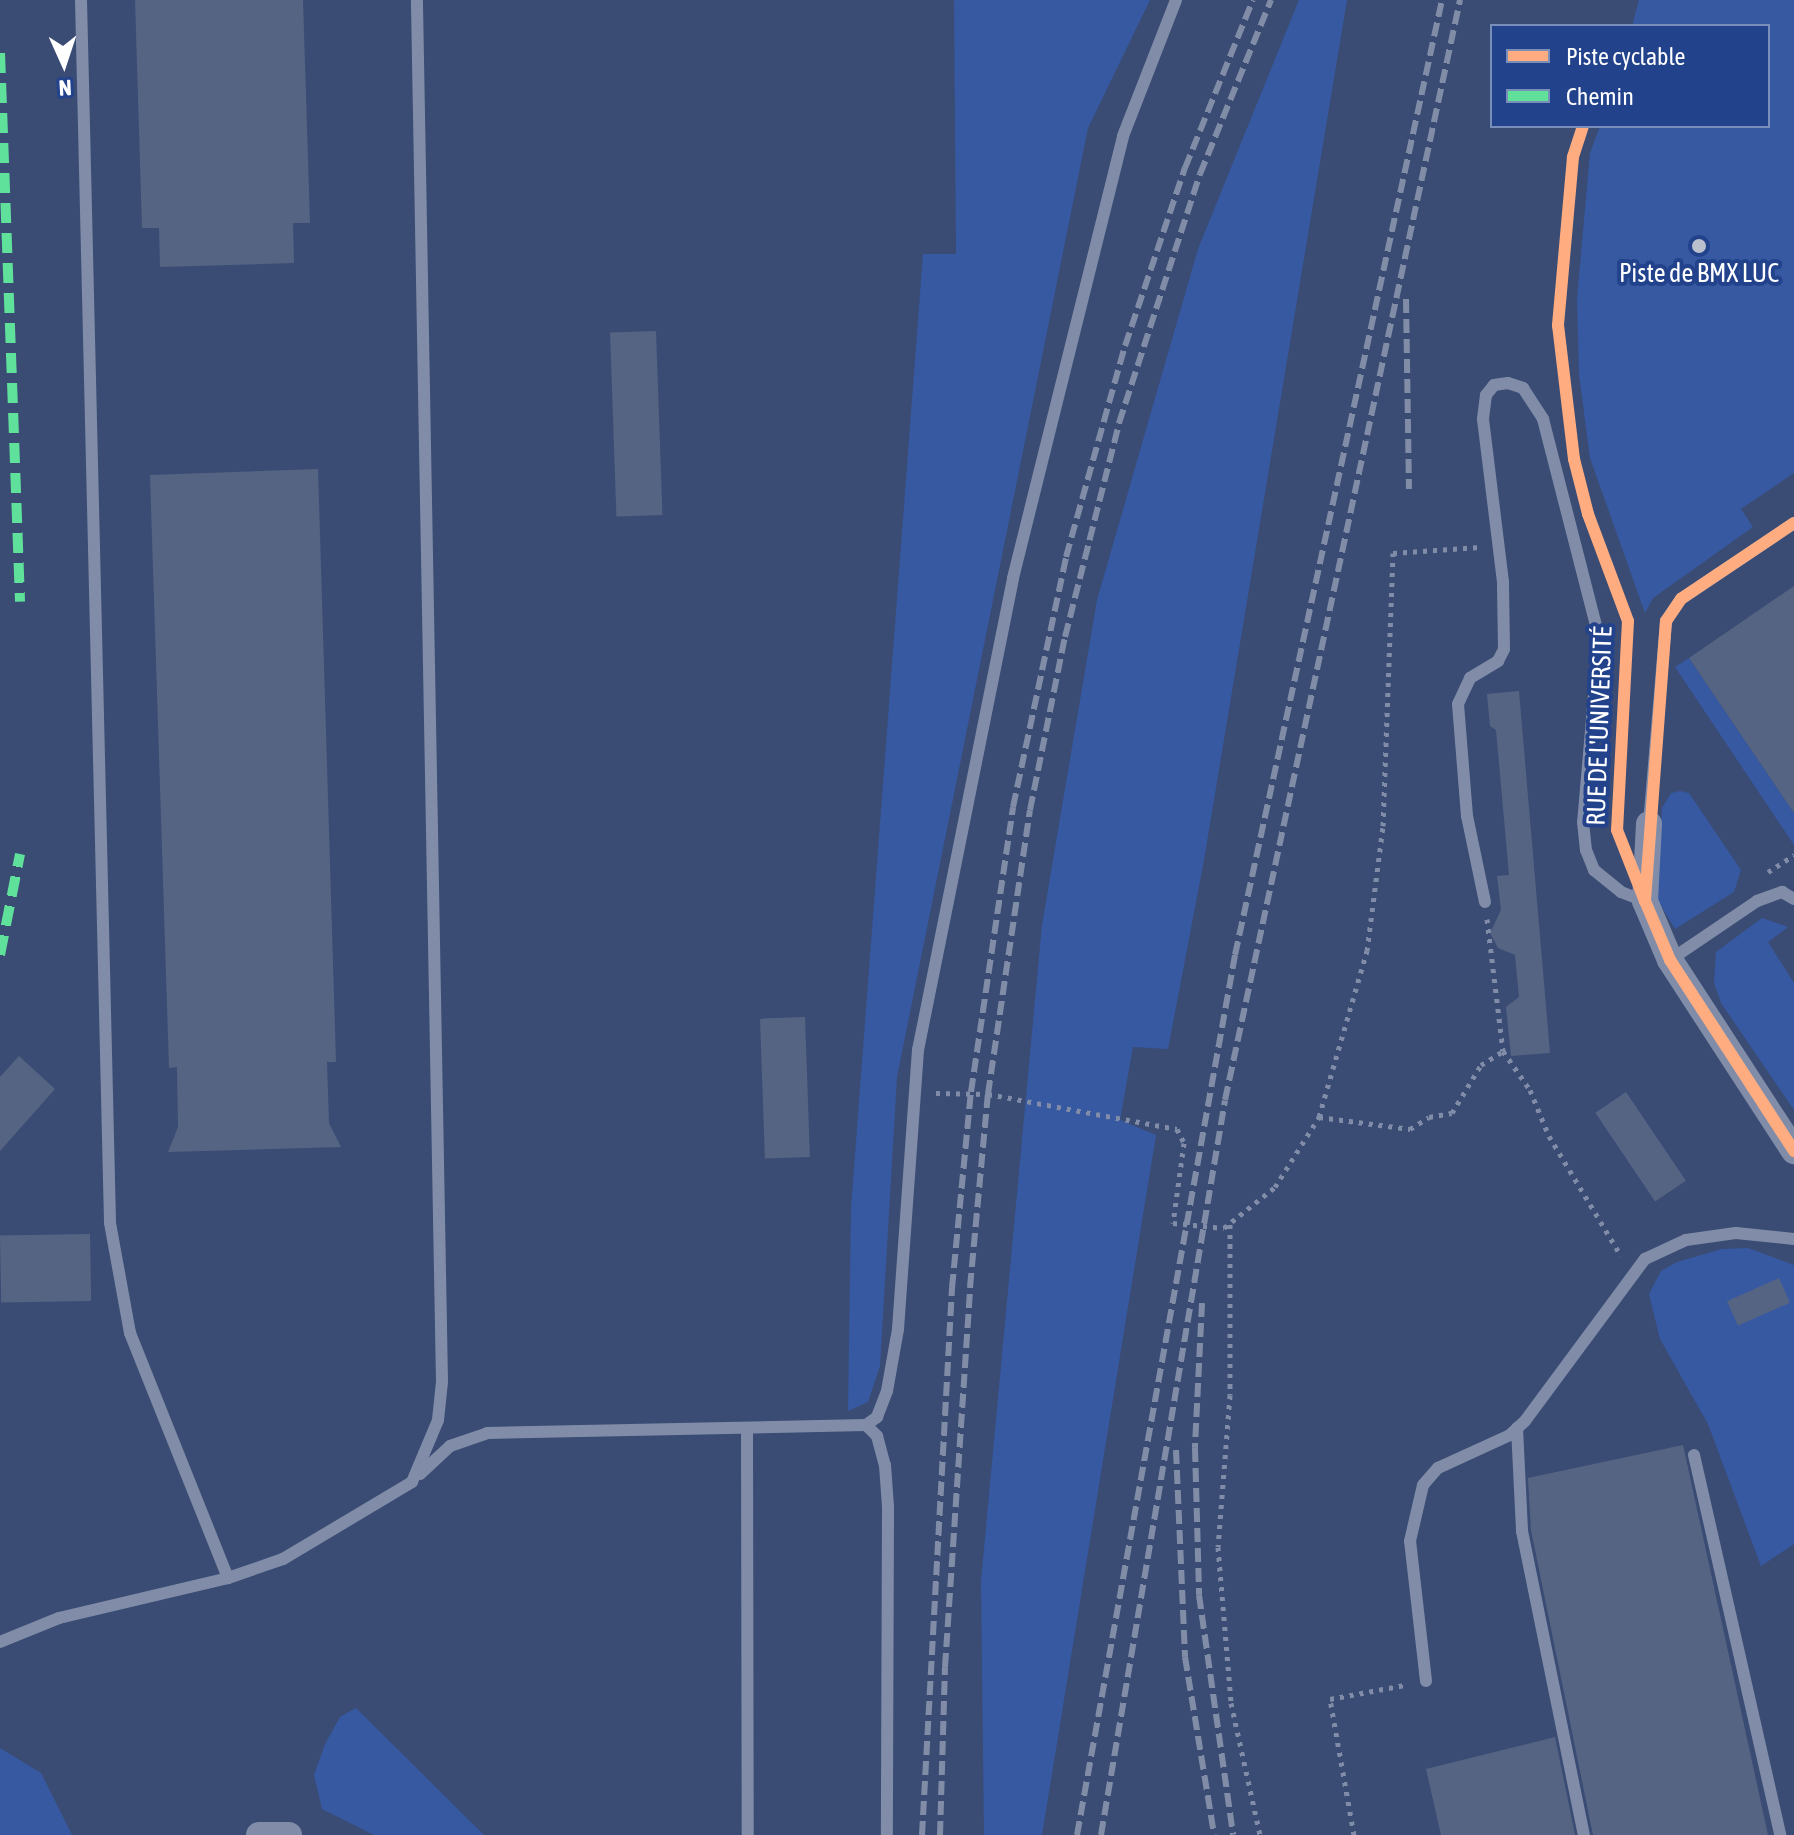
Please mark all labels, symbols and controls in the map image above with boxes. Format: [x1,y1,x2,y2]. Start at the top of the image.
north arrow [24,24,104,104]
legend [1490,24,1770,128]
text: Piste cyclable [1566,43,1685,70]
text: N [58,75,72,101]
text: Chemin [1566,83,1634,110]
marker: Piste de BMX LUC [1690,237,1708,255]
place label: Piste de BMX LUC [1619,258,1779,290]
street label: RUE DE L'UNIVERSITÉ [1581,626,1619,826]

